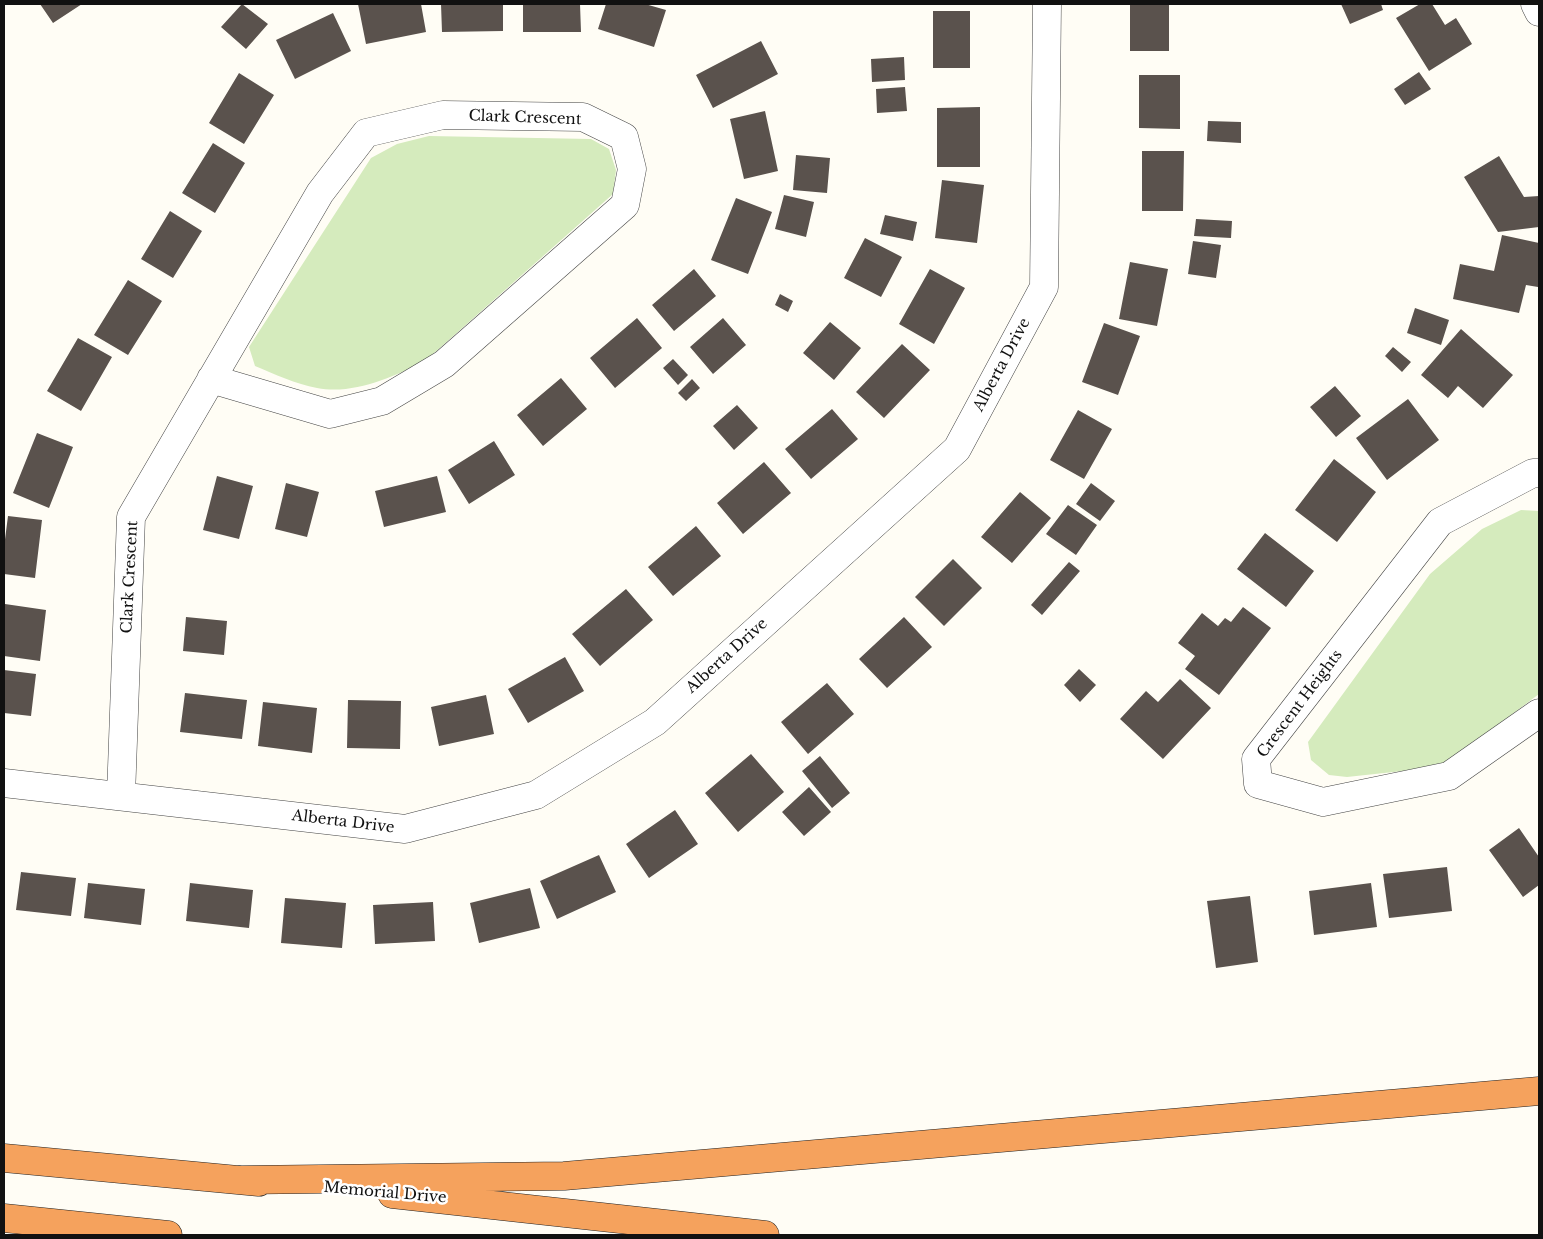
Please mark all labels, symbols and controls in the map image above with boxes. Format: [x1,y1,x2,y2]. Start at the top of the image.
street label: Clark Crescent [468,107,582,129]
street label: Alberta Drive [970,315,1034,415]
street label: Clark Crescent [118,520,142,634]
street label: Alberta Drive [683,615,771,697]
street label: Crescent Heights [1254,647,1346,761]
street label: Alberta Drive [291,807,395,837]
street label: Memorial Drive [323,1179,447,1207]

